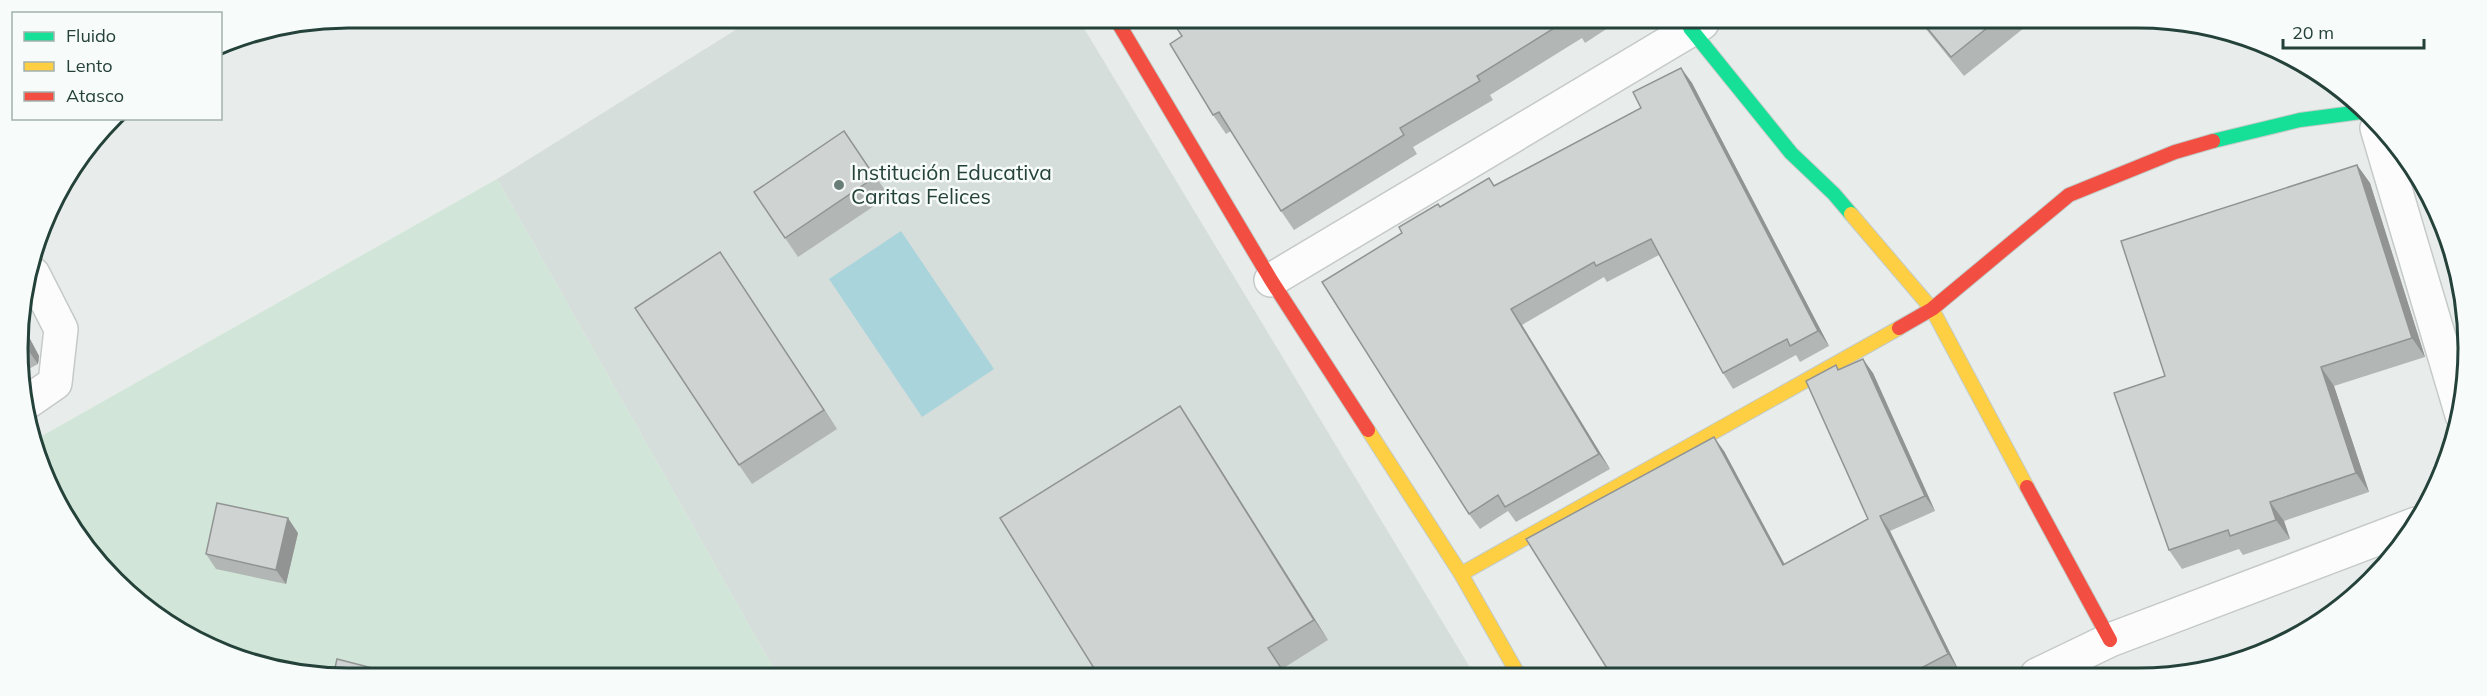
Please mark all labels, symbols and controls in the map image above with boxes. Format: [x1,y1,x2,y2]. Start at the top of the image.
legend [12,12,222,120]
scale bar [2283,12,2424,50]
text: 20 m [2292,21,2334,44]
text: Fluido [66,24,116,47]
text: Lento [66,54,113,77]
text: Atasco [66,84,124,107]
place label: Institución Educativa Caritas Felices [851,159,1052,209]
marker: Institución Educativa Caritas Felices [832,178,846,192]

